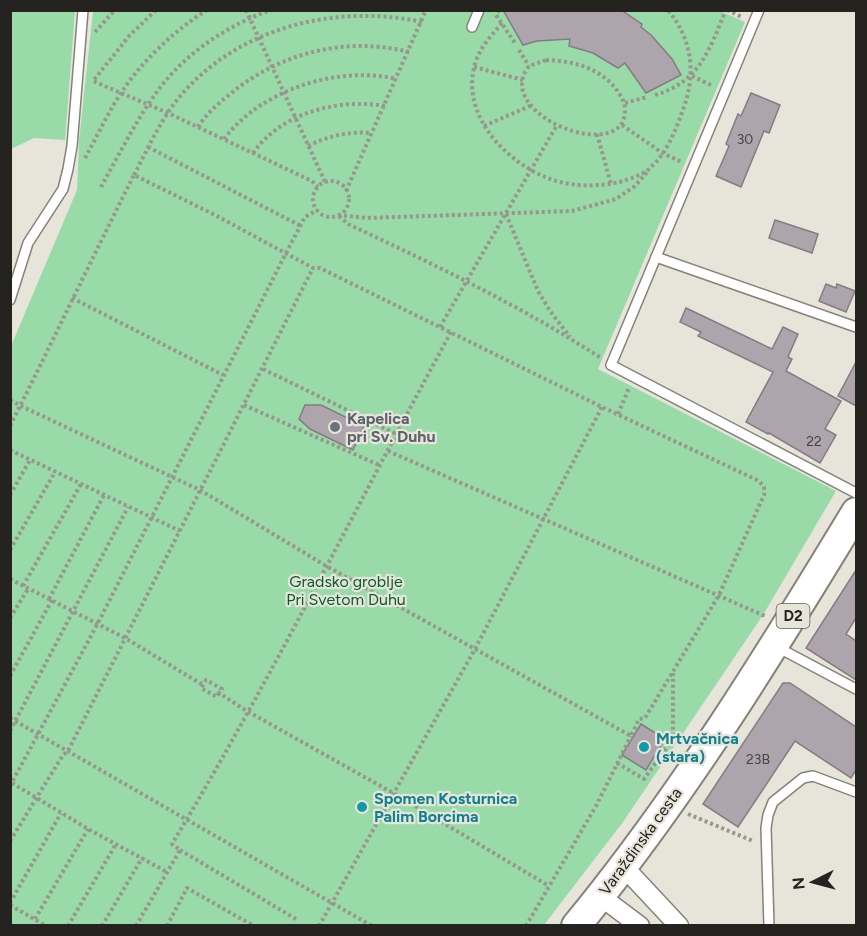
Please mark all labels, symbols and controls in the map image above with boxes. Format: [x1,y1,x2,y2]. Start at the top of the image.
house number: 30 [737,131,753,148]
place label: Kapelica pri Sv. Duhu [347,409,436,446]
marker: Kapelica pri Sv. Duhu [328,420,342,434]
house number: 22 [806,433,822,450]
park label: Gradsko groblje Pri Svetom Duhu [286,572,406,609]
road number: D2 [776,604,810,628]
place label: Mrtvačnica (stara) [656,729,739,766]
marker: Mrtvačnica (stara) [637,740,651,754]
house number: 23B [746,751,770,768]
street label: Varaždinska cesta [595,784,686,899]
place label: Spomen Kosturnica Palim Borcima [374,789,517,826]
marker: Spomen Kosturnica Palim Borcima [355,800,369,814]
north arrow [783,852,843,912]
text: N [788,876,809,891]

